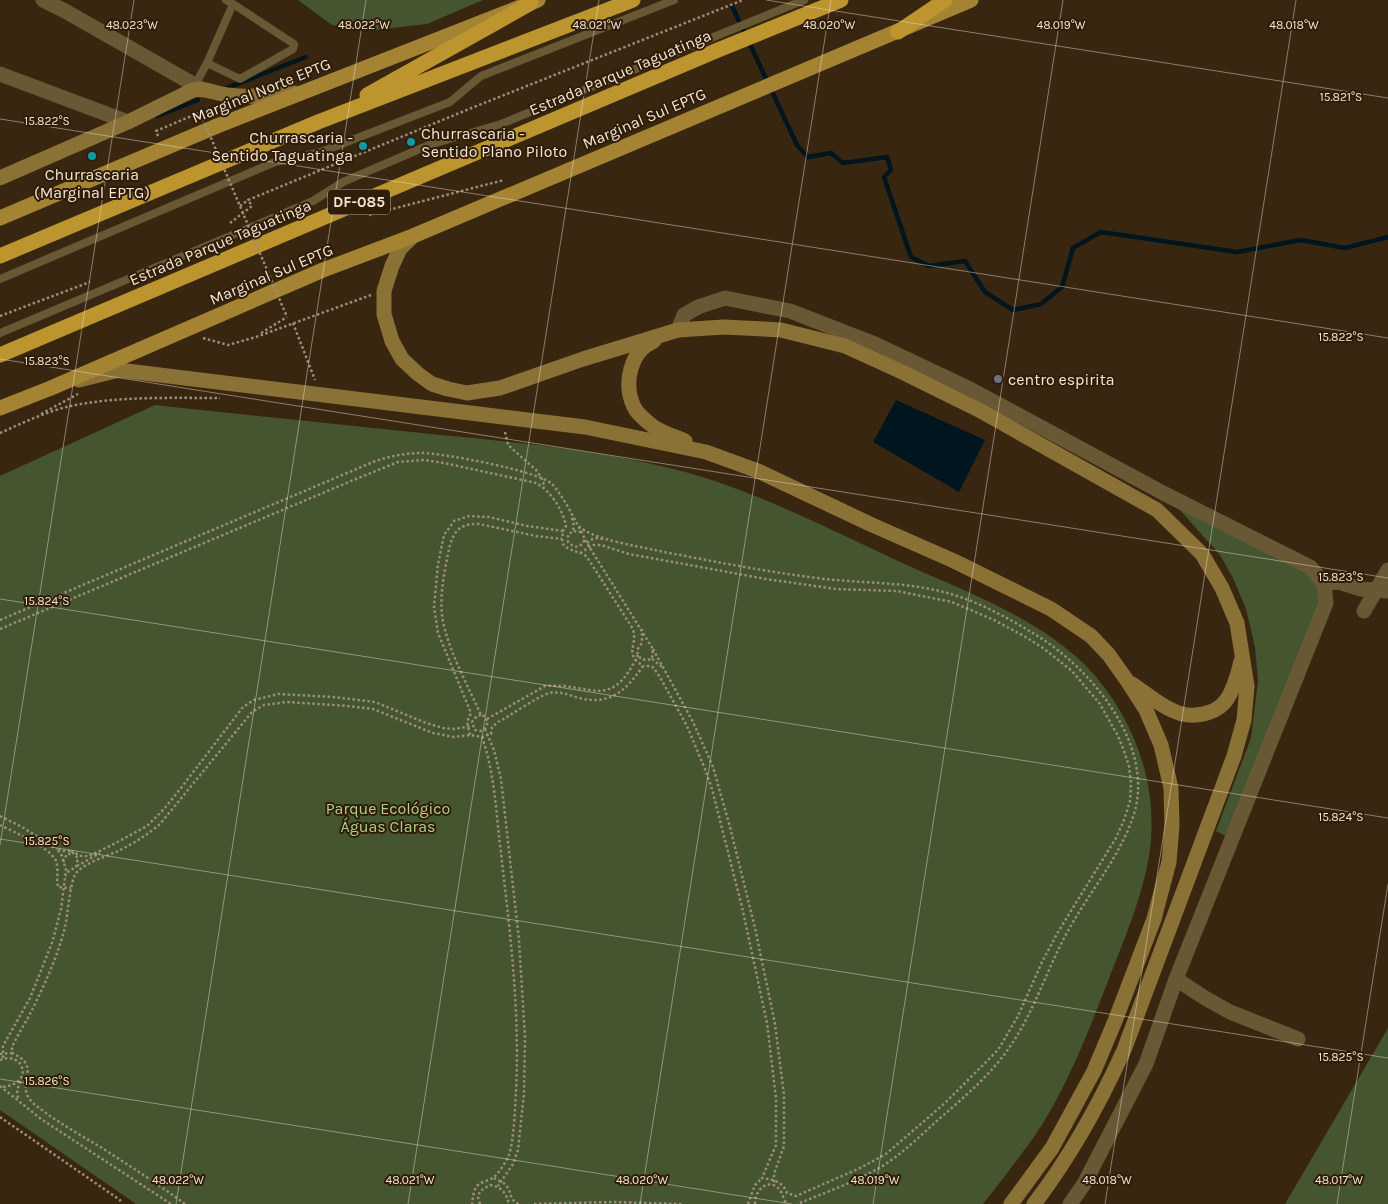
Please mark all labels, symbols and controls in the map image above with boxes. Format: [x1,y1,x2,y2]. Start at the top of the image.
text: 48.023°W [106,18,158,32]
text: 48.022°W [338,18,390,32]
text: 48.021°W [572,18,622,32]
text: 48.020°W [803,18,855,32]
text: 48.019°W [1036,18,1086,32]
text: 48.018°W [1269,18,1319,32]
street label: Estrada Parque Taguatinga [526,25,714,119]
street label: Marginal Norte EPTG [189,54,333,127]
street label: Marginal Sul EPTG [580,84,709,153]
text: 15.821°S [1320,90,1362,104]
text: 15.822°S [24,114,70,128]
place label: Churrascaria - Sentido Plano Piloto [421,124,567,161]
place label: Churrascaria - Sentido Taguatinga [211,128,353,165]
marker: Churrascaria - Sentido Plano Piloto [405,136,417,148]
marker: Churrascaria - Sentido Taguatinga [357,140,369,152]
marker: Churrascaria (Marginal EPTG) [86,150,98,162]
place label: Churrascaria (Marginal EPTG) [34,165,150,202]
road number: DF-085 [328,190,390,214]
street label: Estrada Parque Taguatinga [126,195,314,289]
street label: Marginal Sul EPTG [207,240,336,309]
text: 15.822°S [1318,330,1364,344]
text: 15.823°S [24,354,70,368]
place label: centro espirita [1008,370,1115,389]
marker: centro espirita [992,373,1004,385]
text: 15.823°S [1318,570,1364,584]
text: 15.824°S [24,594,70,608]
park label: Parque Ecológico Águas Claras [326,799,450,836]
text: 15.824°S [1318,810,1364,824]
text: 15.825°S [24,834,70,848]
text: 15.825°S [1318,1050,1364,1064]
text: 15.826°S [24,1074,70,1088]
text: 48.022°W [152,1173,204,1187]
text: 48.021°W [385,1173,435,1187]
text: 48.020°W [616,1173,668,1187]
text: 48.019°W [850,1173,900,1187]
text: 48.018°W [1082,1173,1132,1187]
text: 48.017°W [1315,1173,1363,1187]

